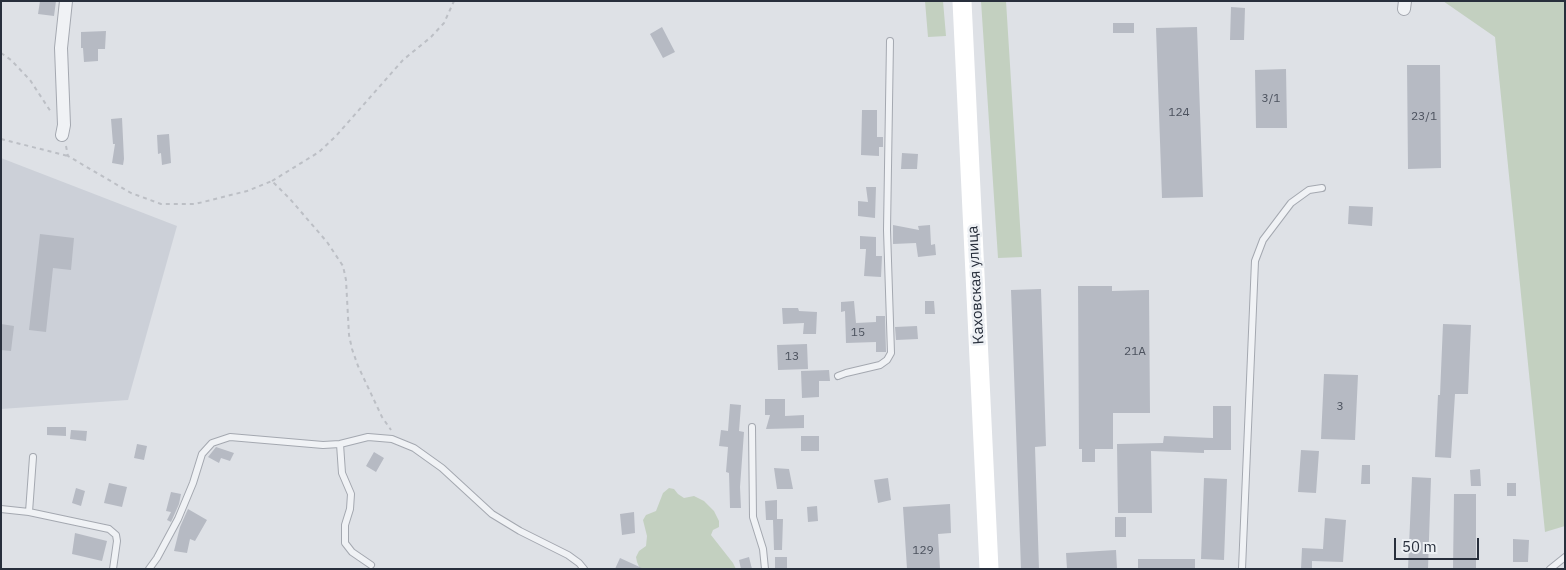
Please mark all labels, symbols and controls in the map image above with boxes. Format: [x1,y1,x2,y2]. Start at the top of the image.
house number: 3/1 [1262,92,1280,106]
house number: 124 [1168,106,1190,120]
house number: 23/1 [1411,110,1437,124]
street label: Каховская улица [964,225,988,345]
house number: 15 [851,326,865,340]
house number: 21А [1124,345,1146,359]
house number: 13 [785,350,799,364]
house number: 3 [1336,400,1344,414]
scale bar [1396,528,1481,560]
text: 50 m [1402,537,1437,556]
house number: 129 [912,544,934,558]

